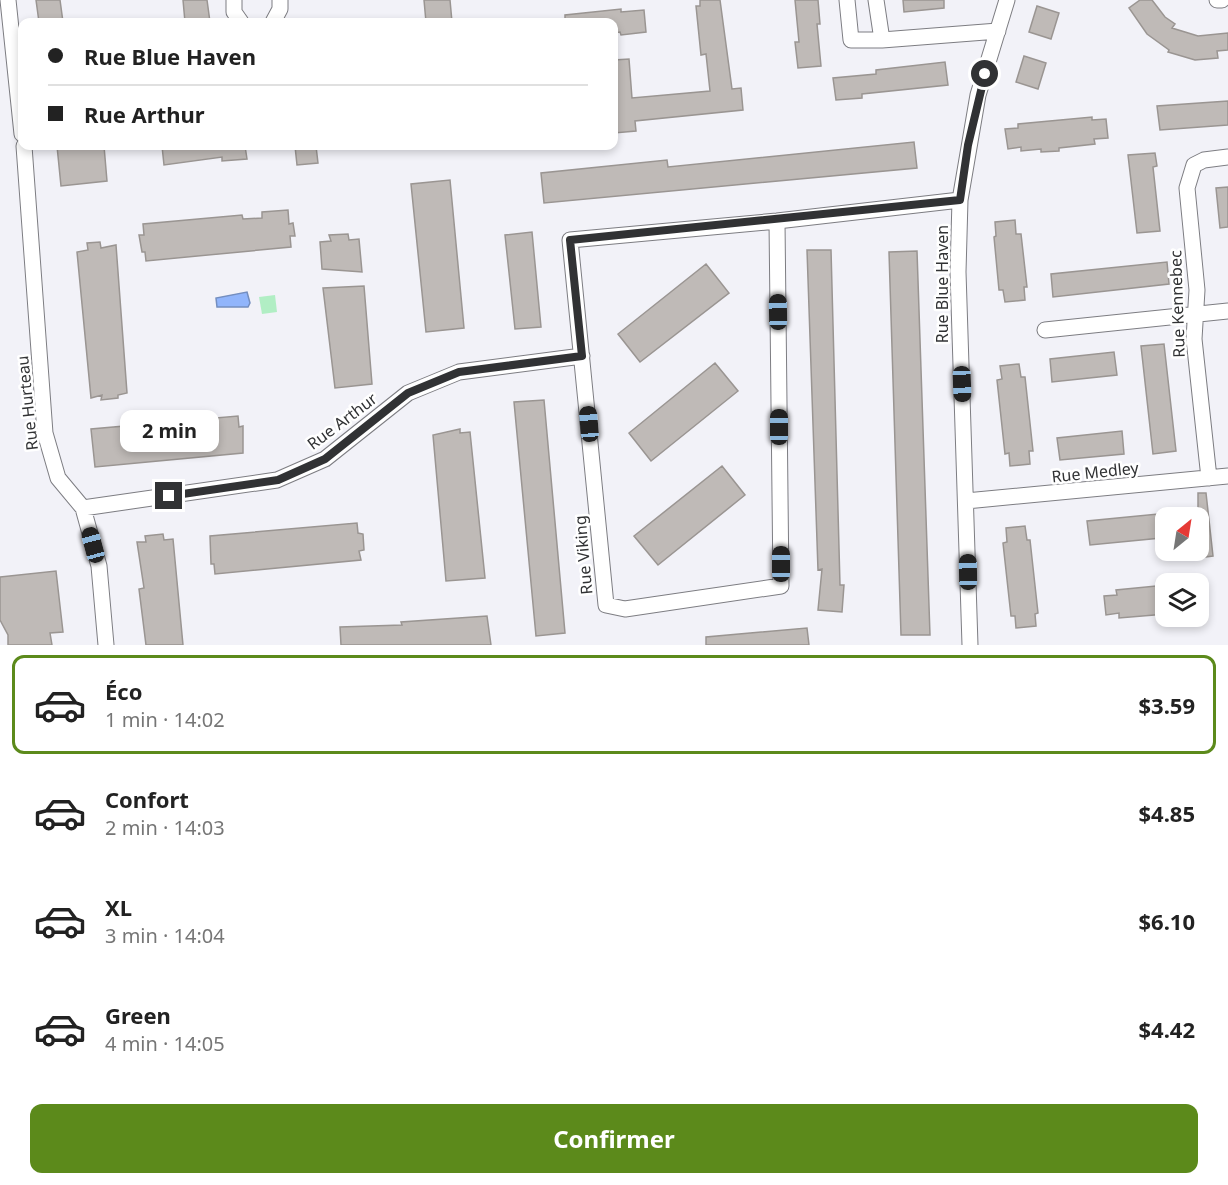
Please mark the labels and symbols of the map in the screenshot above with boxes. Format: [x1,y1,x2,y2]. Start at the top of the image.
route start [971,60,998,87]
street label: Rue Blue Haven [931,225,953,343]
street label: Rue Kennebec [1164,250,1190,358]
car [769,294,787,330]
street label: Rue Hurteau [11,355,43,451]
car [952,366,972,402]
street label: Rue Arthur [303,387,382,454]
car [578,405,600,443]
callout: 2 min [120,409,219,451]
car [770,409,788,445]
street label: Rue Medley [1050,456,1140,488]
route end [155,482,182,509]
north arrow [1155,507,1209,561]
street label: Rue Viking [569,515,597,595]
car [80,525,106,565]
car [772,546,790,582]
car [959,554,977,590]

